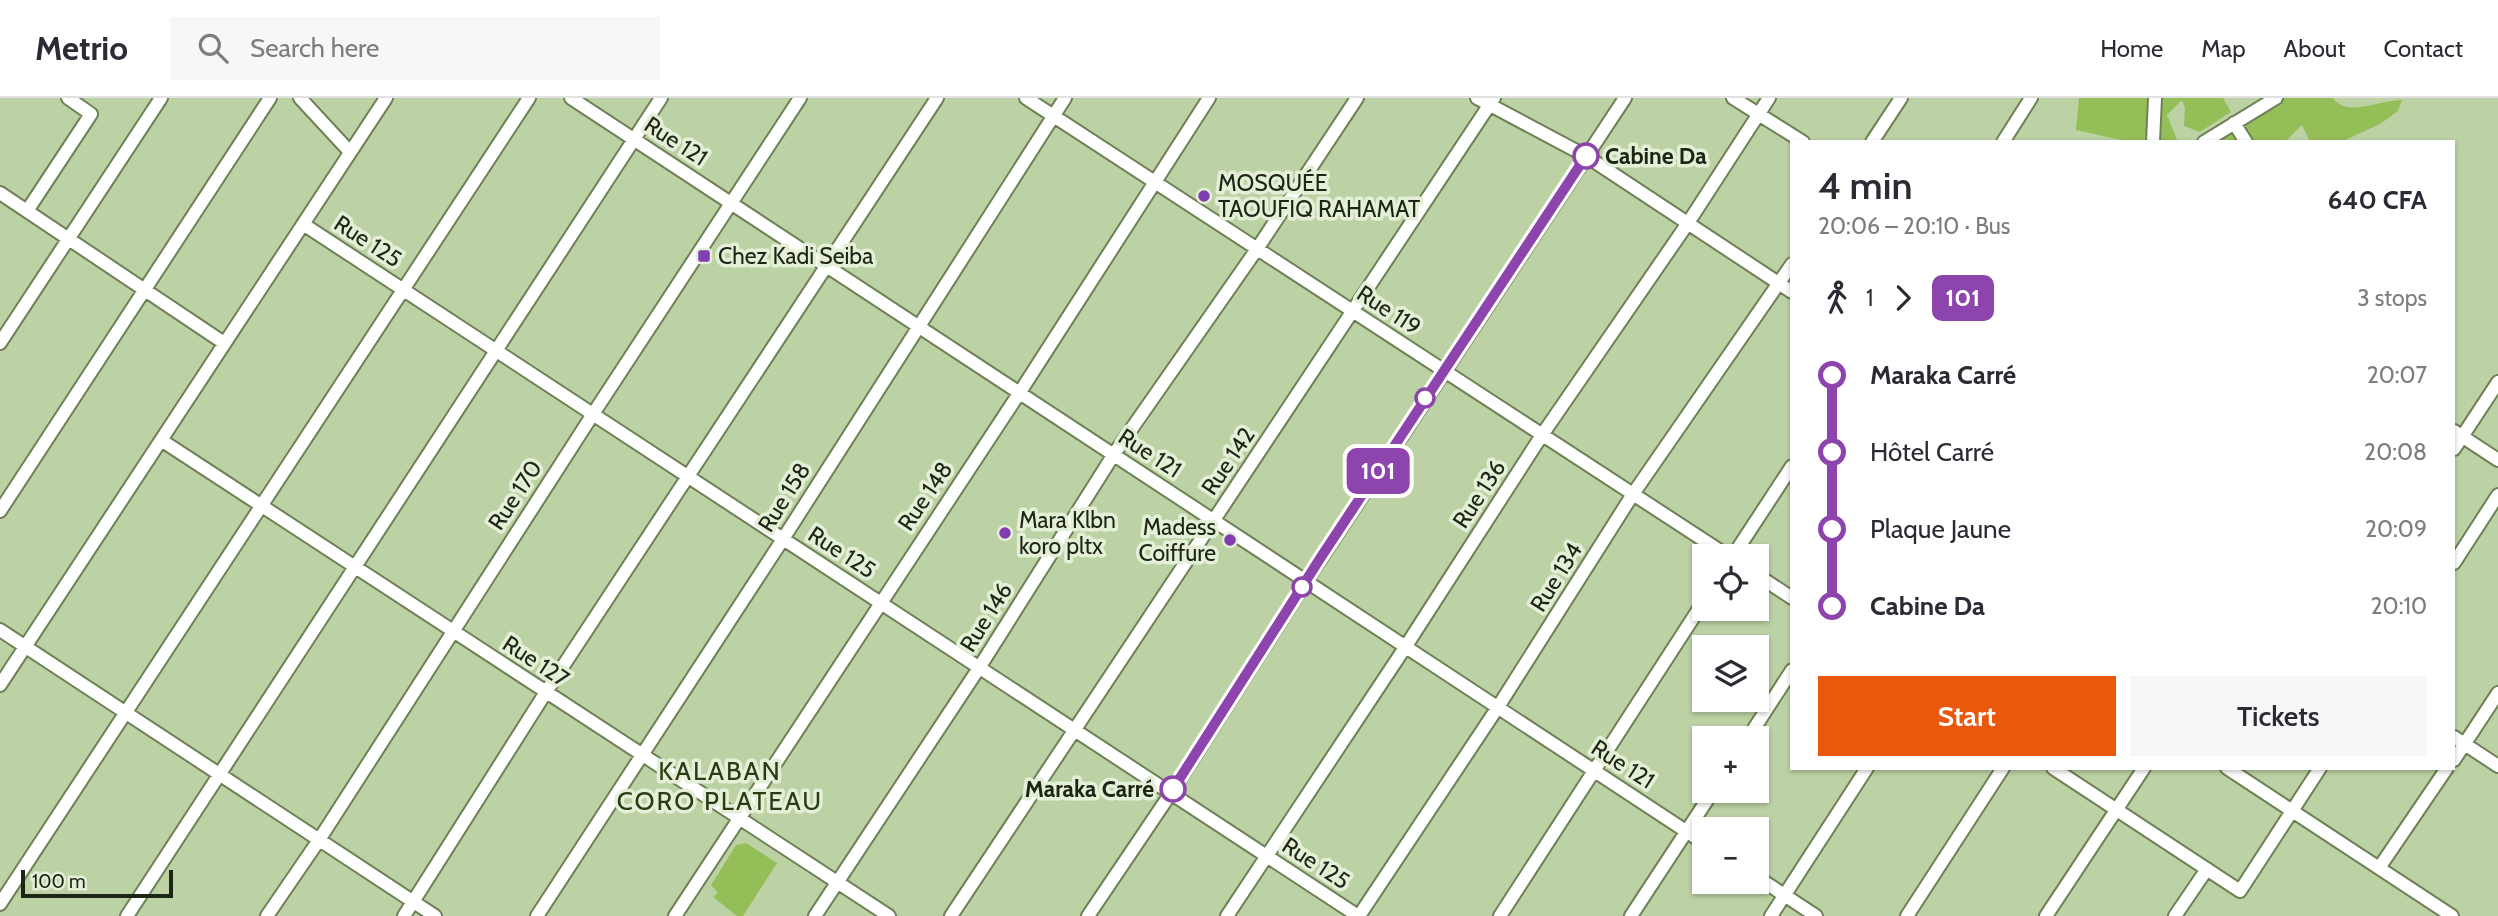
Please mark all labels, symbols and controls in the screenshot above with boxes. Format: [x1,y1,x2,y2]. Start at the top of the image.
search box [170,17,660,80]
text: Metrio [35,28,128,68]
icon: search [194,29,232,67]
text: Search here [250,32,379,64]
text: Home [2100,34,2163,63]
text: Map [2201,34,2246,63]
text: About [2284,34,2346,63]
text: Contact [2384,34,2463,63]
street label: Rue 121 [639,110,713,172]
place label: Cabine Da [1605,142,1707,170]
marker: Cabine Da [1573,143,1599,169]
text: 4 min [1818,162,1913,209]
place label: MOSQUÉE TAOUFIQ RAHAMAT [1218,168,1420,223]
text: 640 CFA [2328,184,2427,216]
marker: MOSQUÉE TAOUFIQ RAHAMAT [1196,188,1212,204]
street label: Rue 125 [329,209,407,273]
text: 20:06 – 20:10 · Bus [1818,212,2010,240]
place label: Chez Kadi Seiba [718,242,873,270]
marker: Chez Kadi Seiba [696,248,712,264]
street label: Rue 119 [1352,279,1426,341]
icon: walk [1818,279,1856,317]
icon: forward [1884,279,1922,317]
text: 101 [1946,283,1980,312]
text: 1 [1866,284,1874,312]
text: 3 stops [2357,284,2427,312]
text: Maraka Carré [1870,359,2016,391]
text: 20:07 [2367,361,2427,389]
unlabelled marker [1415,388,1435,408]
street label: Rue 121 [1113,422,1187,484]
street label: Rue 142 [1195,422,1261,500]
text: Hôtel Carré [1870,436,1994,468]
text: 20:08 [2364,438,2427,466]
line badge: 101 [1338,448,1418,494]
street label: Rue 170 [482,455,548,535]
street label: Rue 136 [1447,455,1511,533]
street label: Rue 148 [892,456,958,536]
text: 101 [1361,456,1395,485]
street label: Rue 158 [752,457,816,537]
place label: Mara Klbn koro pltx [1019,506,1116,560]
place label: Madess Coiffure [1139,513,1216,567]
text: Plaque Jaune [1870,513,2011,545]
text: 20:09 [2365,515,2427,543]
street label: Rue 125 [803,520,881,584]
marker: Mara Klbn koro pltx [997,525,1013,541]
marker: Madess Coiffure [1222,532,1238,548]
street label: Rue 134 [1524,537,1588,617]
map controls [1692,544,1769,894]
button: locate [1692,544,1769,621]
street label: Rue 146 [954,577,1018,657]
unlabelled marker [1292,577,1312,597]
text: Cabine Da [1870,590,1985,622]
text: 20:10 [2371,592,2427,620]
street label: Rue 127 [497,629,575,693]
button: layers [1692,635,1769,712]
button: Start [1818,676,2116,756]
button: Tickets [2130,676,2427,756]
button: + [1692,726,1769,803]
street label: Rue 121 [1586,733,1660,795]
district label: KALABAN CORO PLATEAU [617,755,823,817]
place label: Maraka Carré [1025,775,1154,803]
marker: Maraka Carré [1160,776,1186,802]
button: − [1692,817,1769,894]
street label: Rue 125 [1277,831,1355,895]
scale bar [21,867,173,899]
text: 100 m [32,870,86,893]

